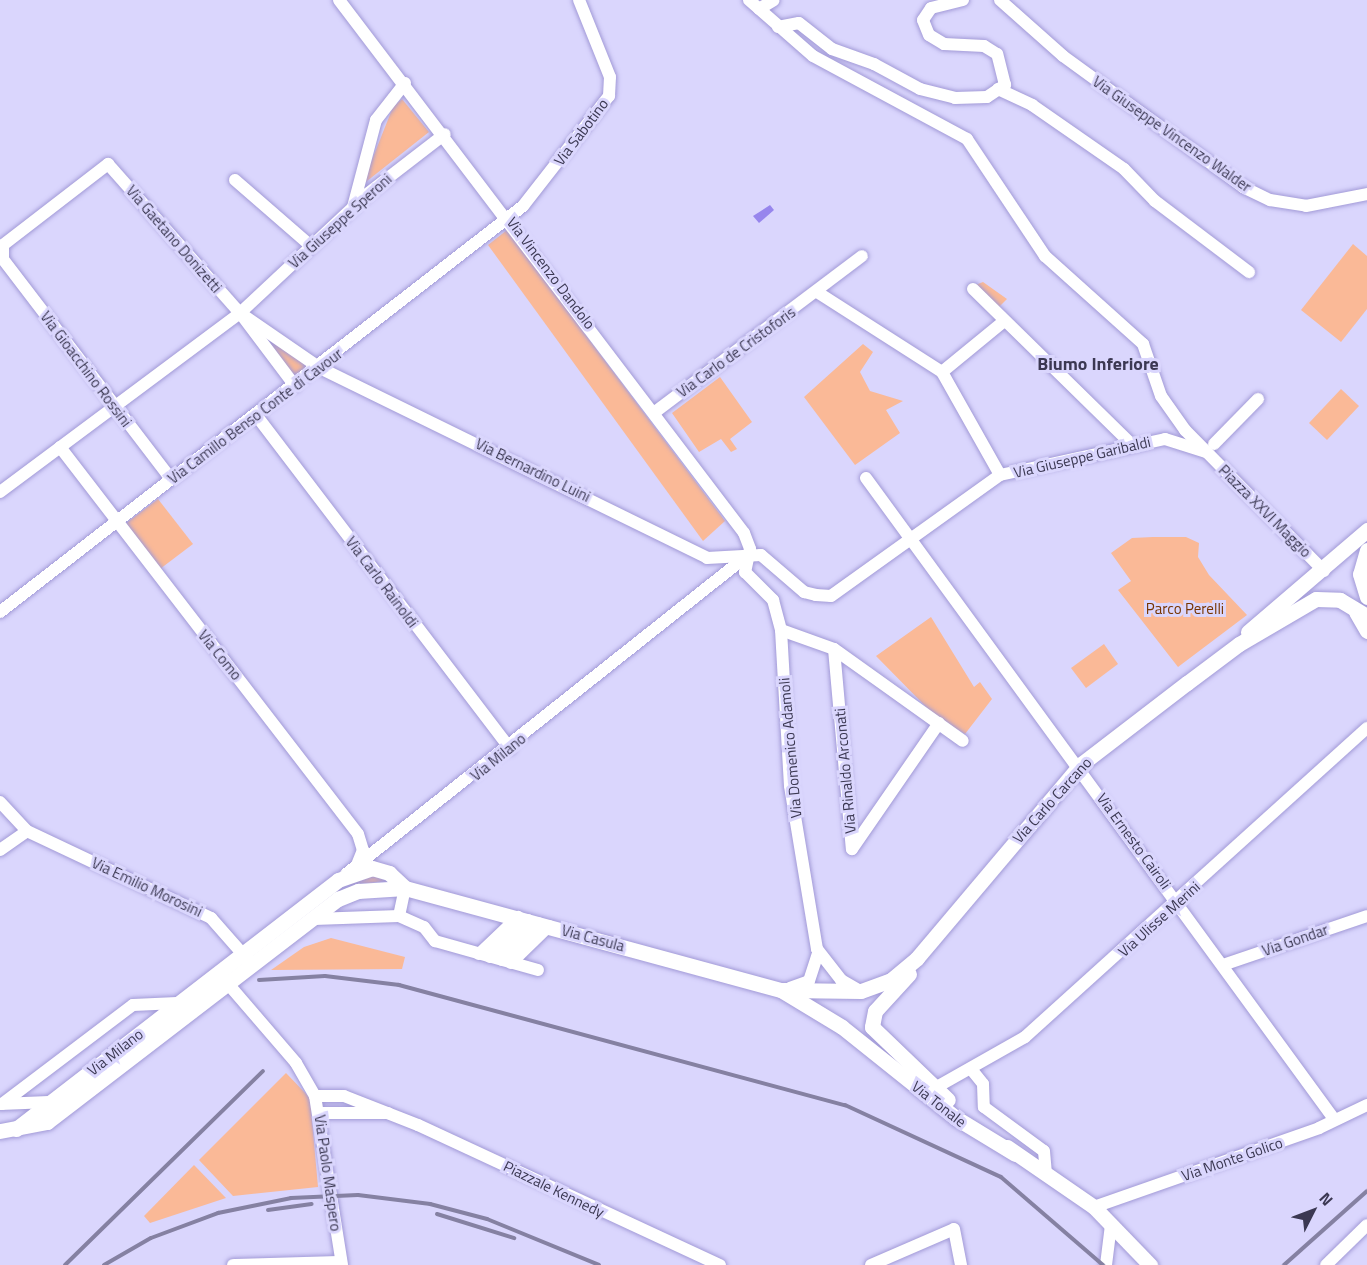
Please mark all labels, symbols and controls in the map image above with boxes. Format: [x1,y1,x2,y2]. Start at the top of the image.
street label: Via Giuseppe Vincenzo Walder [1089,72,1255,196]
street label: Via Sabotino [550,95,612,169]
street label: Via Giuseppe Speroni [285,170,395,272]
street label: Via Gaetano Donizetti [123,182,225,296]
street label: Via Vincenzo Dandolo [503,213,599,333]
street label: Via Carlo de Cristoforis [673,303,799,401]
street label: Via Gioacchino Rossini [37,308,135,430]
street label: Via Camillo Benso Conte di Cavour [164,344,346,488]
district label: Biumo Inferiore [1037,353,1159,375]
street label: Via Giuseppe Garibaldi [1012,432,1152,482]
street label: Via Bernardino Luini [473,434,593,506]
street label: Piazza XXVI Maggio [1215,461,1315,561]
street label: Via Carlo Rainoldi [342,533,422,631]
park label: Parco Perelli [1146,600,1224,618]
street label: Via Como [194,626,246,684]
street label: Via Domenico Adamoli [775,677,805,819]
street label: Via Rinaldo Arconati [831,707,859,835]
street label: Via Milano [467,729,529,785]
street label: Via Carlo Carcano [1009,753,1095,847]
street label: Via Ernesto Cairoli [1093,790,1175,892]
street label: Via Emilio Morosini [89,854,205,920]
street label: Via Ulisse Merini [1114,878,1204,960]
street label: Via Gondar [1260,920,1330,960]
street label: Via Casula [560,921,626,955]
street label: Via Milano [84,1025,146,1079]
street label: Via Tonale [908,1077,970,1131]
street label: Via Paolo Maspero [311,1114,345,1232]
street label: Via Monte Golico [1179,1133,1285,1185]
street label: Piazzale Kennedy [501,1157,607,1221]
north arrow [1283,1181,1343,1241]
text: N [1314,1187,1339,1211]

